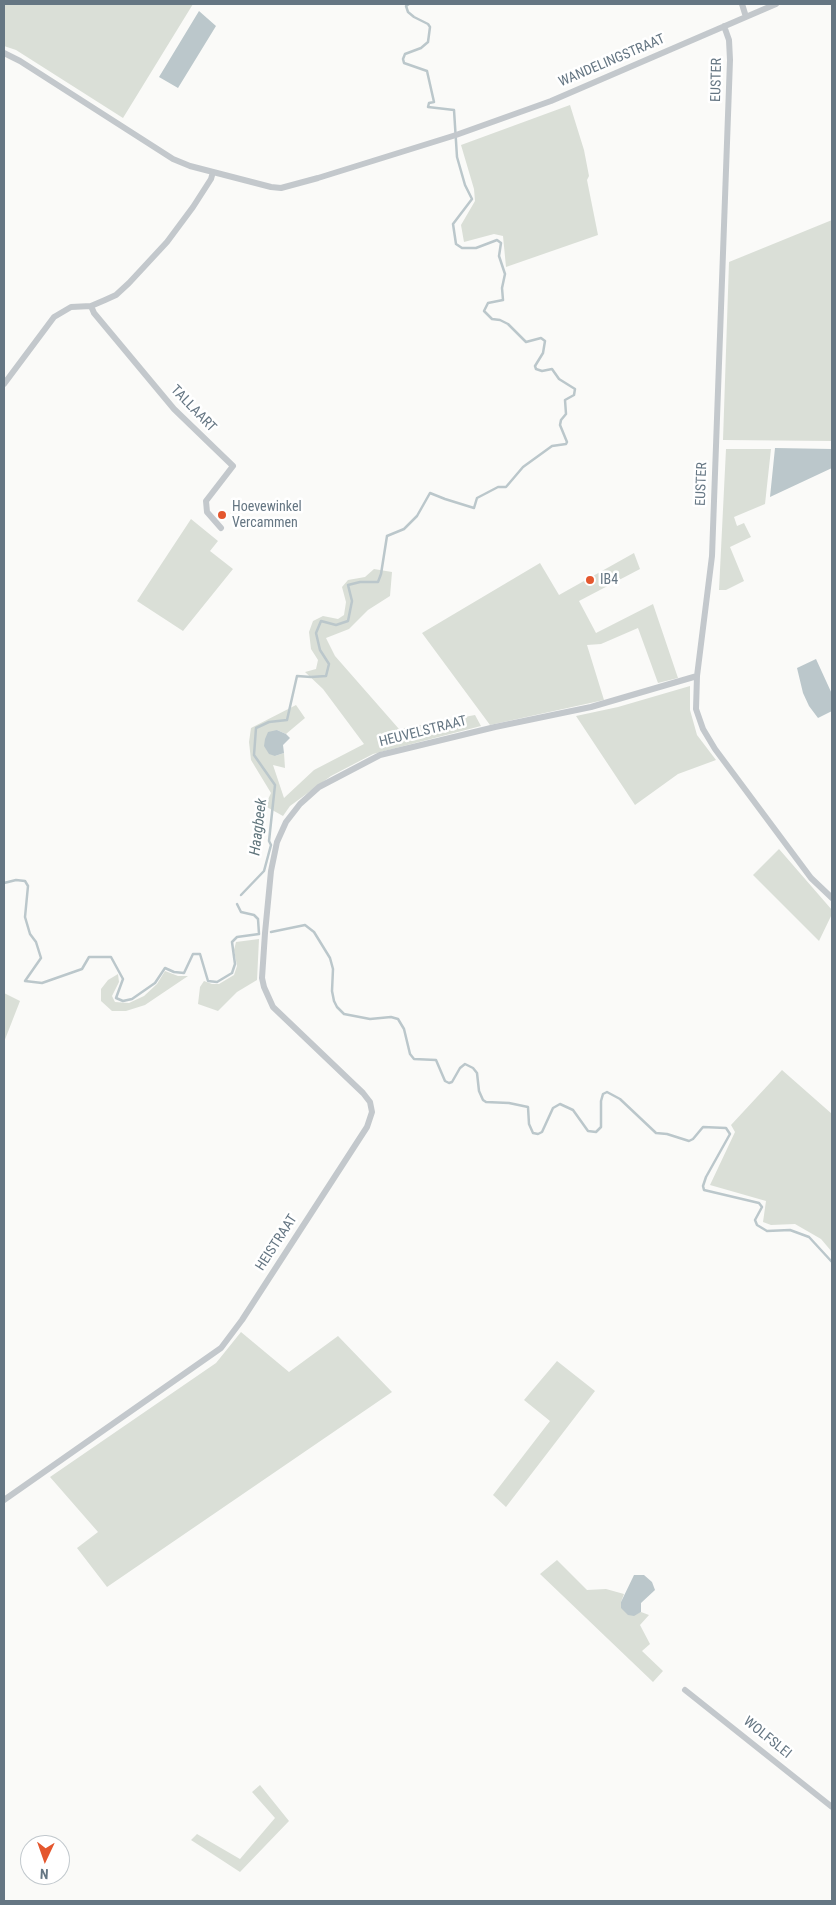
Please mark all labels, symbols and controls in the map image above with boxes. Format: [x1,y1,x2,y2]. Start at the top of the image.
street label: WANDELINGSTRAAT [556,31,668,91]
street label: EUSTER [708,58,726,102]
street label: TALLAART [167,382,219,436]
street label: EUSTER [693,462,711,506]
place label: Hoevewinkel Vercammen [232,499,302,532]
marker: Hoevewinkel Vercammen [216,509,228,521]
place label: IB4 [600,572,618,588]
marker: IB4 [584,574,596,586]
street label: HEUVELSTRAAT [378,713,468,751]
water label: Haagbeek [247,797,271,857]
street label: HEISTRAAT [253,1212,301,1274]
street label: WOLFSLEI [740,1714,794,1762]
north arrow [20,1835,70,1885]
text: N [40,1866,49,1882]

